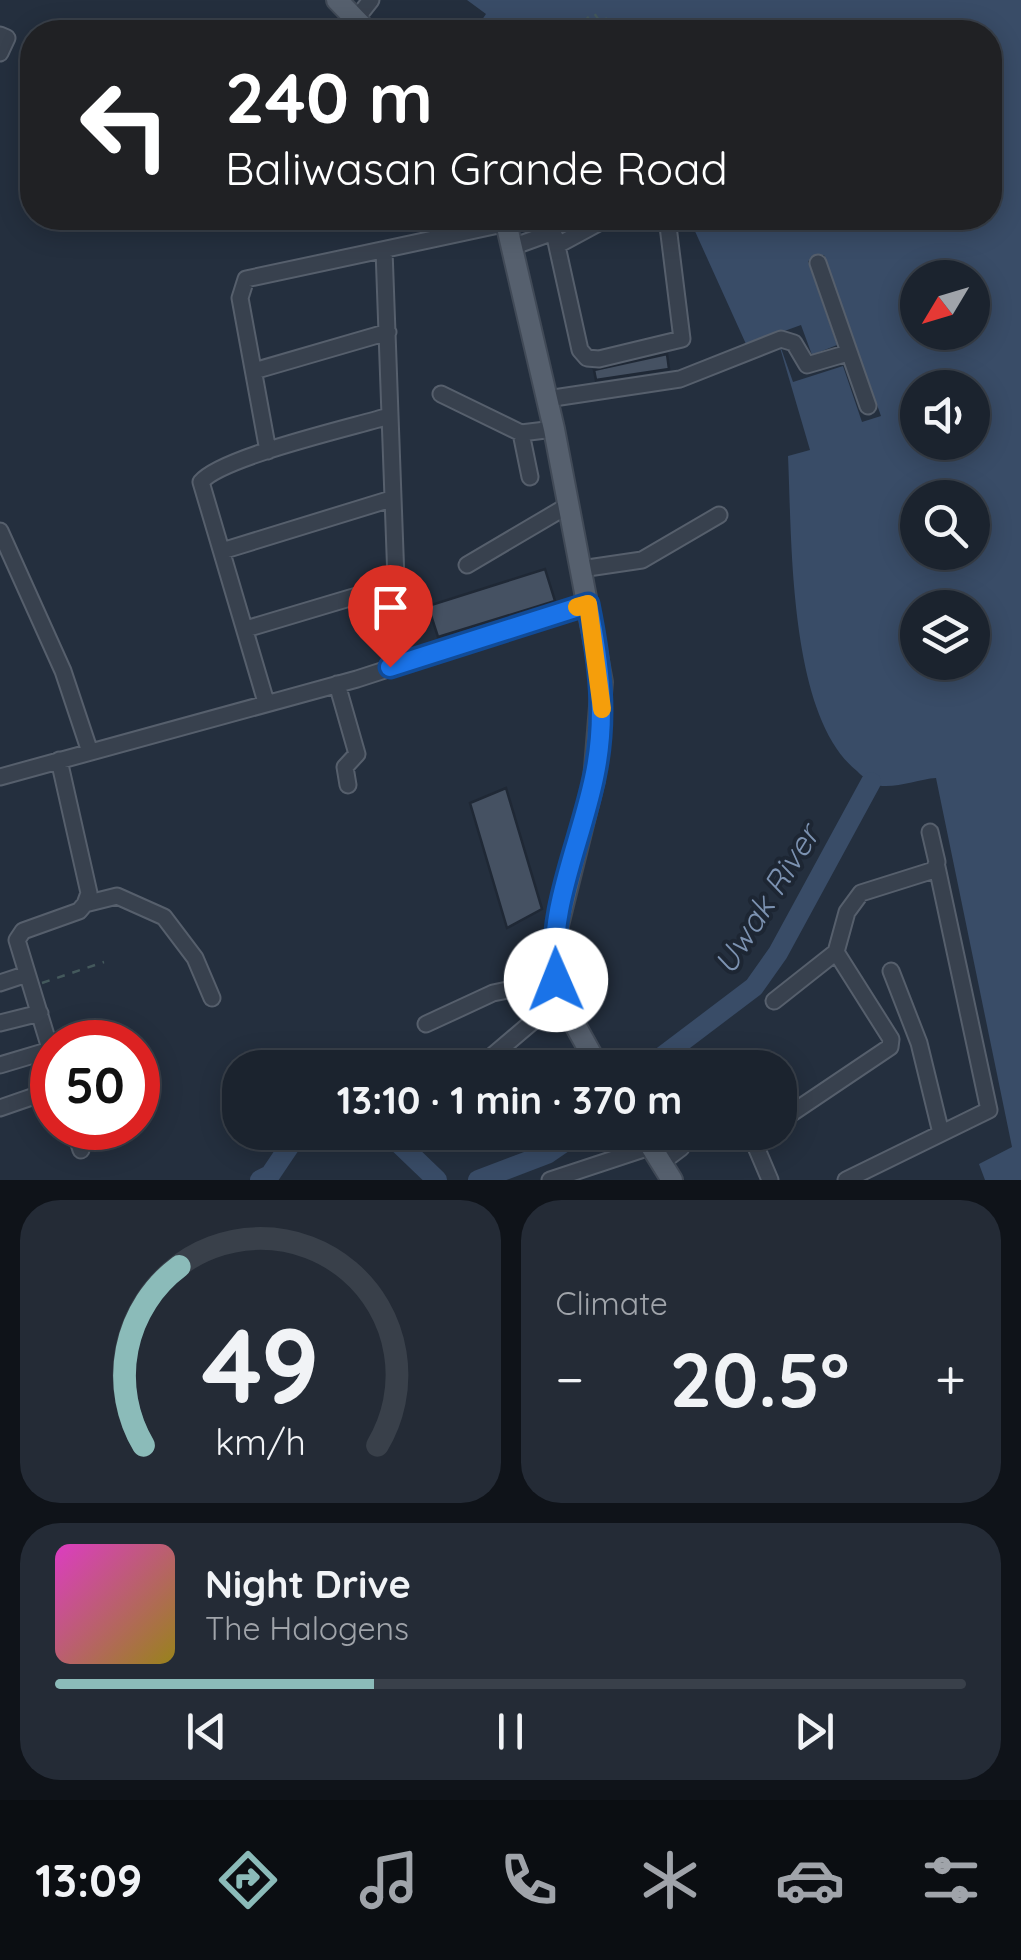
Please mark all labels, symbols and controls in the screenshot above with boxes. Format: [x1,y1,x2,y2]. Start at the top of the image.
text: 240 m [225,53,433,141]
icon: left [60,60,190,190]
text: Baliwasan Grande Road [225,140,728,196]
north arrow [900,260,990,350]
map controls [900,260,990,680]
button: sound [900,370,990,460]
button: search [900,480,990,570]
pin [348,565,433,668]
icon: arrive [363,580,418,635]
button: layers [900,590,990,680]
water label: Uwak River [705,814,829,981]
position arrow [504,928,608,1032]
speed limit sign: 50 [30,1020,160,1150]
text: 13:10 · 1 min · 370 m [337,1076,682,1124]
text: Climate [556,1283,668,1323]
text: 49 [201,1299,319,1429]
text: 20.5° [670,1332,850,1426]
text: − [556,1344,584,1413]
text: + [935,1344,966,1413]
text: km/h [215,1419,306,1464]
text: Night Drive [205,1560,411,1608]
text: The Halogens [205,1608,409,1648]
icon: previous [179,1704,234,1759]
icon: pause [483,1704,538,1759]
icon: next [787,1704,842,1759]
icon: directions [213,1845,283,1915]
icon: music [354,1845,424,1915]
icon: phone [494,1845,564,1915]
icon: climate [635,1845,705,1915]
icon: car [775,1845,845,1915]
icon: filters [916,1845,986,1915]
text: 13:09 [35,1852,142,1908]

